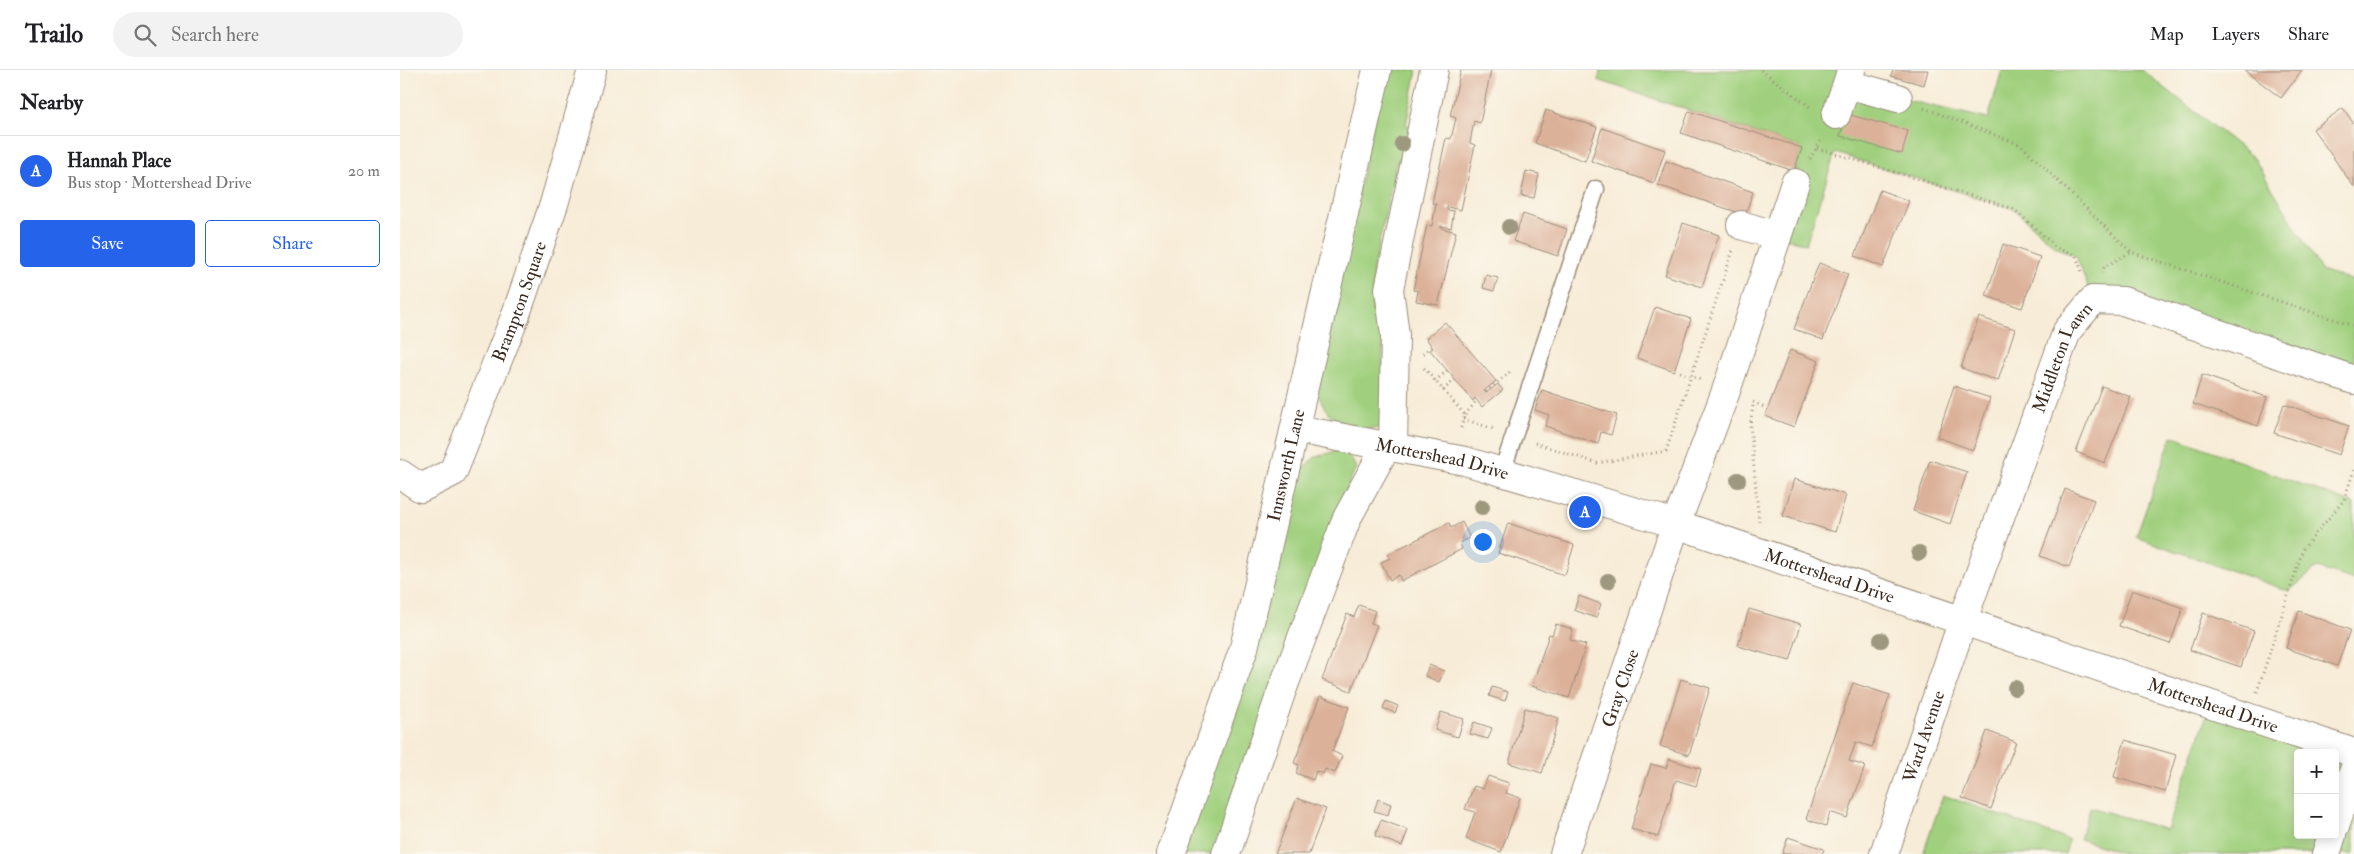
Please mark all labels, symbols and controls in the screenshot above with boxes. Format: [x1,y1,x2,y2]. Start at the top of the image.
search box [113,12,463,57]
text: Trailo [25,19,83,50]
icon: search [131,21,159,49]
text: Search here [171,23,259,47]
text: Map [2150,23,2184,46]
text: Layers [2212,23,2260,46]
text: Share [2288,23,2329,46]
text: Nearby [20,89,83,116]
text: Hannah Place [67,149,171,173]
text: A [31,161,41,181]
text: 20 m [348,161,380,181]
text: Bus stop · Mottershead Drive [67,173,252,193]
button: Save [20,220,195,267]
button: Share [205,220,380,267]
street label: Brampton Square [487,238,552,365]
street label: Middleton Lawn [2027,298,2098,416]
street label: Innsworth Lane [1262,406,1310,524]
street label: Mottershead Drive [1373,433,1512,485]
pin: A [1569,493,1601,531]
your location [1470,529,1496,555]
street label: Mottershead Drive [1761,543,1898,609]
street label: Gray Close [1596,646,1644,730]
street label: Mottershead Drive [2145,673,2282,738]
street label: Ward Avenue [1897,687,1950,786]
map controls [2294,749,2339,839]
button: + [2294,749,2339,794]
button: − [2294,794,2339,839]

